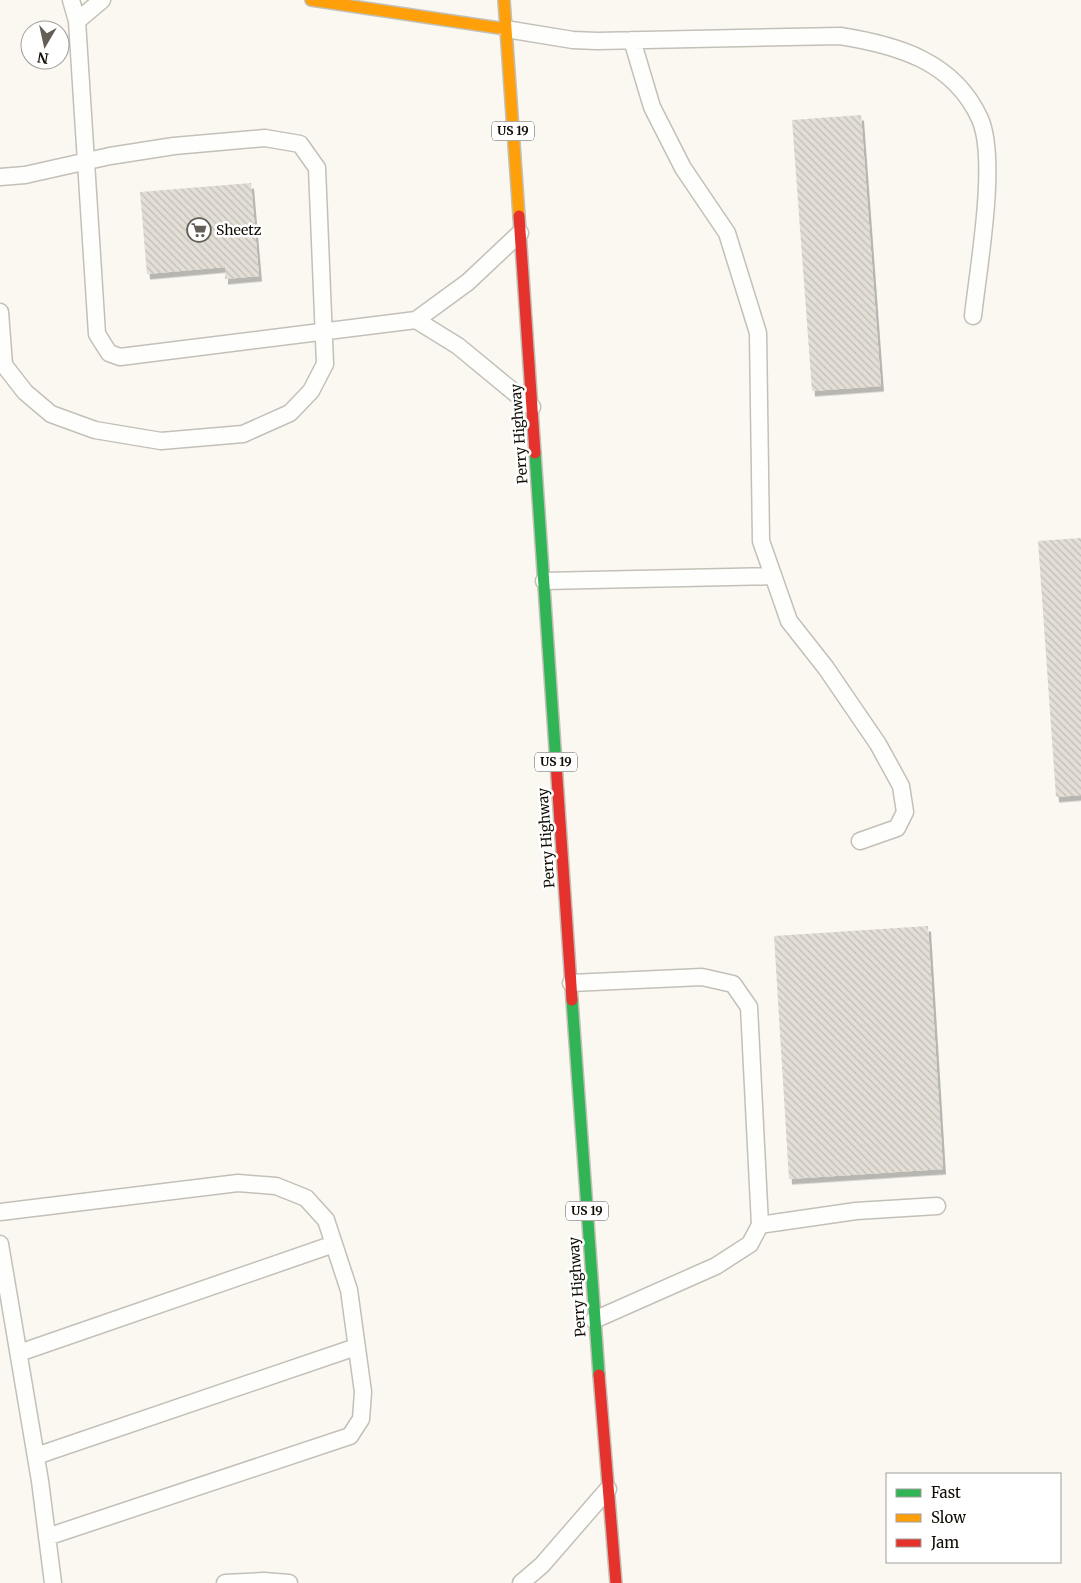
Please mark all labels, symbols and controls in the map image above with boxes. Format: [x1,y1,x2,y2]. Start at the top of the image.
north arrow [20,20,70,70]
text: N [36,48,50,68]
road number: US 19 [492,122,534,140]
supermarket icon: Sheetz [186,217,212,243]
place label: Sheetz [216,221,262,239]
street label: Perry Highway [506,382,531,485]
road number: US 19 [535,752,577,772]
street label: Perry Highway [533,786,558,889]
road number: US 19 [566,1202,608,1220]
street label: Perry Highway [564,1235,589,1338]
legend [886,1473,1061,1563]
text: Fast [931,1483,961,1502]
text: Slow [931,1508,966,1527]
text: Jam [930,1533,959,1552]

